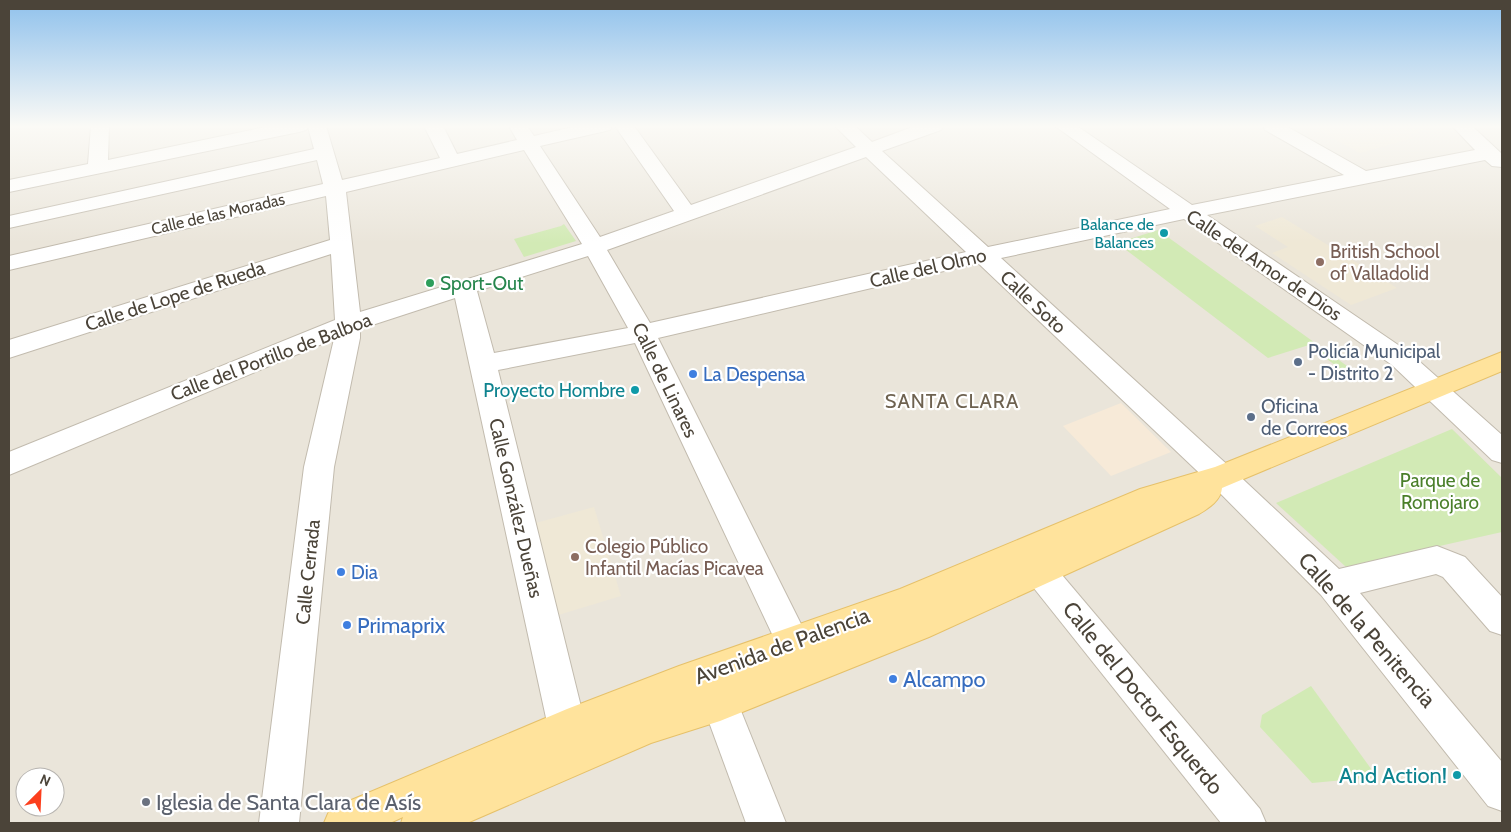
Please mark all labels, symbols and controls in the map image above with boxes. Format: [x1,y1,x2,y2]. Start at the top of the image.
street label: Calle de las Moradas [149,189,287,239]
street label: Calle del Amor de Dios [1182,204,1346,326]
place label: Balance de Balances [1080,215,1154,252]
marker: Balance de Balances [1158,227,1170,239]
place label: British School of Valladolid [1330,240,1440,285]
street label: Calle del Olmo [868,243,988,293]
street label: Calle de Lope de Rueda [82,256,268,336]
marker: British School of Valladolid [1314,256,1326,268]
street label: Calle Soto [995,266,1071,338]
place label: Sport-Out [440,272,524,295]
marker: Sport-Out [424,277,436,289]
street label: Calle del Portillo de Balboa [167,308,375,406]
street label: Calle de Linares [627,319,703,441]
place label: Policía Municipal - Distrito 2 [1308,340,1441,385]
marker: Policía Municipal - Distrito 2 [1292,356,1304,368]
place label: La Despensa [703,363,805,386]
marker: La Despensa [687,368,699,380]
place label: Proyecto Hombre [483,379,625,402]
marker: Proyecto Hombre [629,384,641,396]
district label: SANTA CLARA [885,389,1019,413]
place label: Oficina de Correos [1261,395,1347,440]
marker: Oficina de Correos [1245,411,1257,423]
street label: Calle González Dueñas [484,416,548,600]
park label: Parque de Romojaro [1400,469,1480,514]
street label: Calle Cerrada [291,518,325,626]
place label: Colegio Público Infantil Macías Picavea [585,535,764,580]
street label: Calle de la Penitencia [1292,547,1442,713]
marker: Colegio Público Infantil Macías Picavea [569,551,581,563]
place label: Dia [351,561,378,584]
marker: Dia [335,566,347,578]
street label: Calle del Doctor Esquerdo [1057,596,1229,800]
street label: Avenida de Palencia [691,602,874,690]
place label: Primaprix [357,612,446,639]
marker: Primaprix [341,619,353,631]
place label: Alcampo [903,666,986,693]
marker: Alcampo [887,673,899,685]
place label: And Action! [1339,762,1447,789]
north arrow [15,767,65,817]
marker: And Action! [1451,769,1463,781]
text: N [37,770,53,790]
place label: Iglesia de Santa Clara de Asís [156,789,421,816]
marker: Iglesia de Santa Clara de Asís [140,796,152,808]

